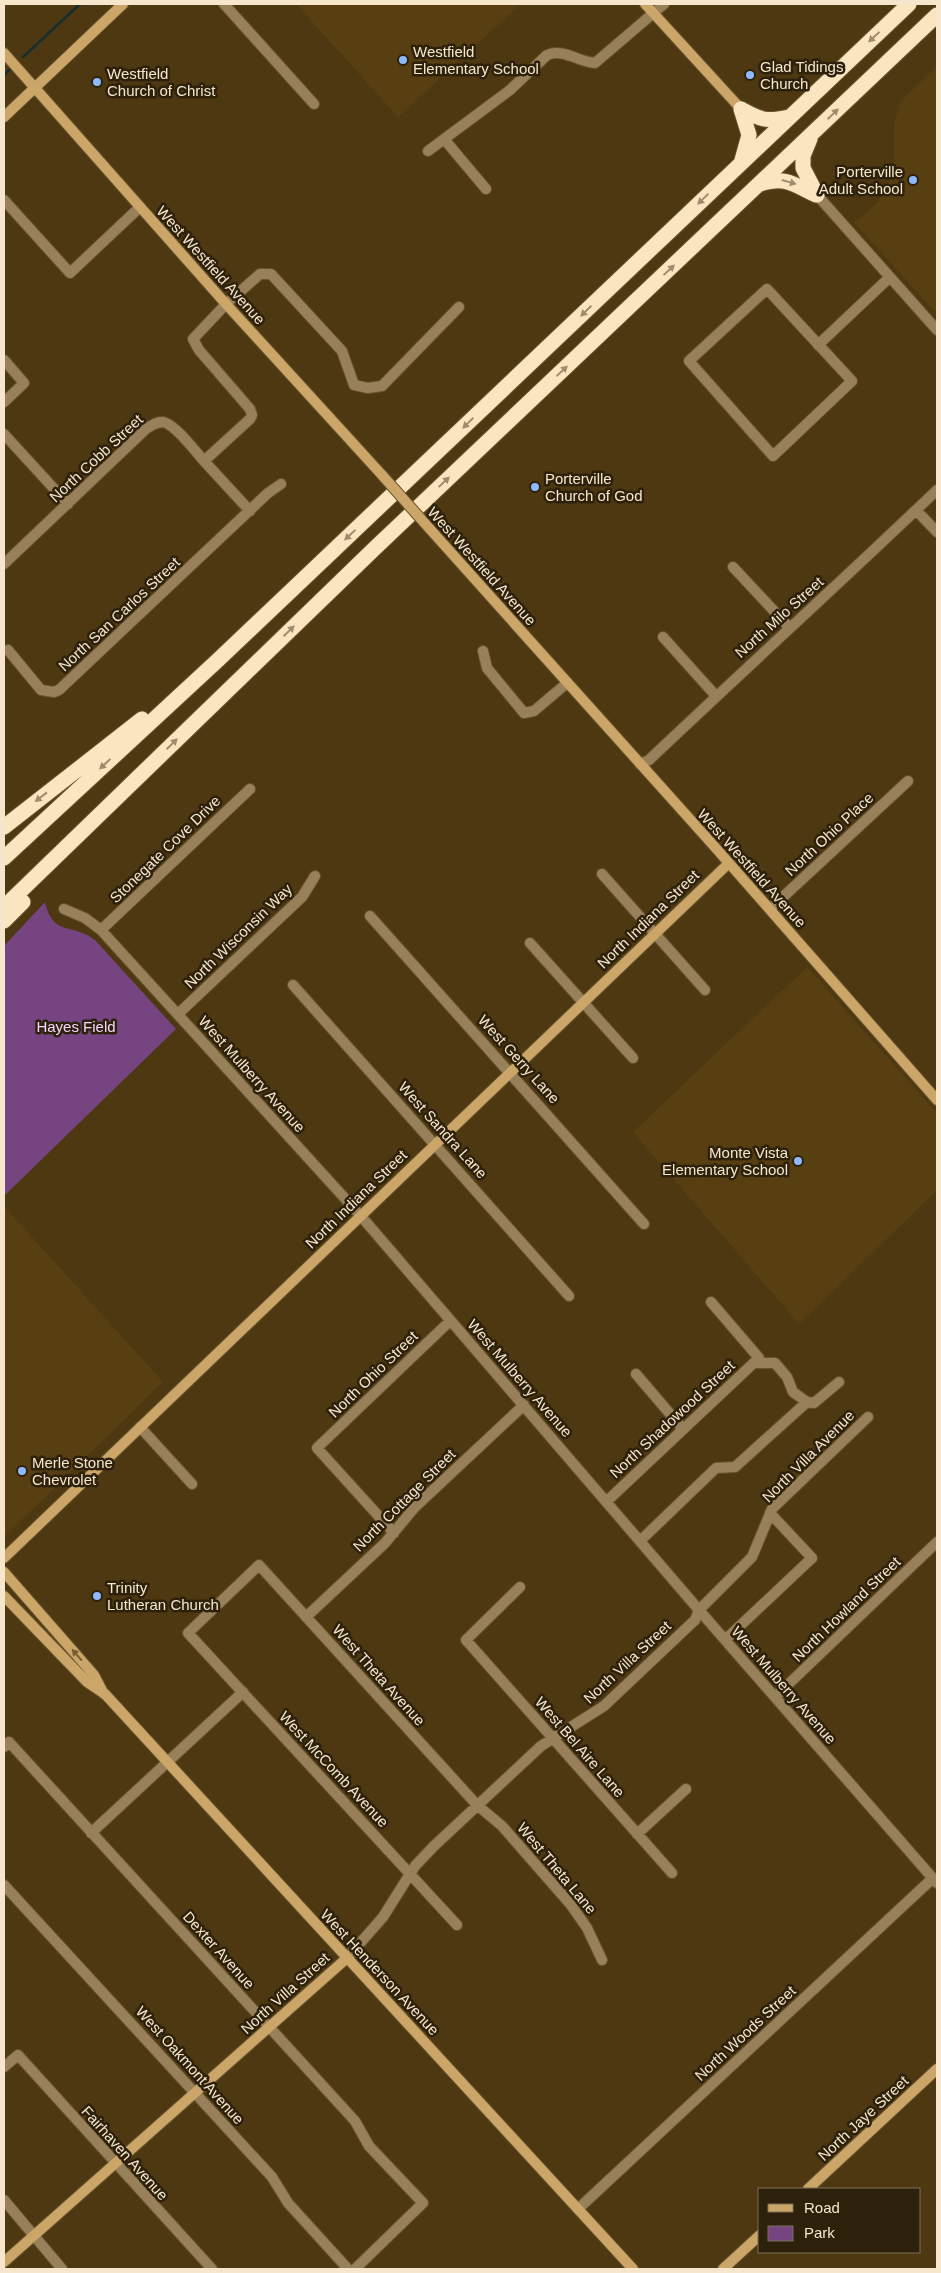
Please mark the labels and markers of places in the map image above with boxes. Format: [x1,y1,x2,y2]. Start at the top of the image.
place label: Westfield Elementary School [413,43,539,77]
marker: Westfield Elementary School [397,54,409,66]
place label: Glad Tidings Church [760,58,843,92]
place label: Westfield Church of Christ [107,65,216,99]
marker: Glad Tidings Church [744,69,756,81]
marker: Westfield Church of Christ [91,76,103,88]
place label: Porterville Adult School [819,163,903,197]
marker: Porterville Adult School [907,174,919,186]
place label: Porterville Church of God [545,470,643,504]
marker: Porterville Church of God [529,481,541,493]
place label: Monte Vista Elementary School [662,1144,789,1178]
marker: Monte Vista Elementary School [792,1155,804,1167]
place label: Merle Stone Chevrolet [32,1454,113,1488]
marker: Merle Stone Chevrolet [16,1465,28,1477]
place label: Trinity Lutheran Church [107,1579,219,1613]
marker: Trinity Lutheran Church [91,1590,103,1602]

